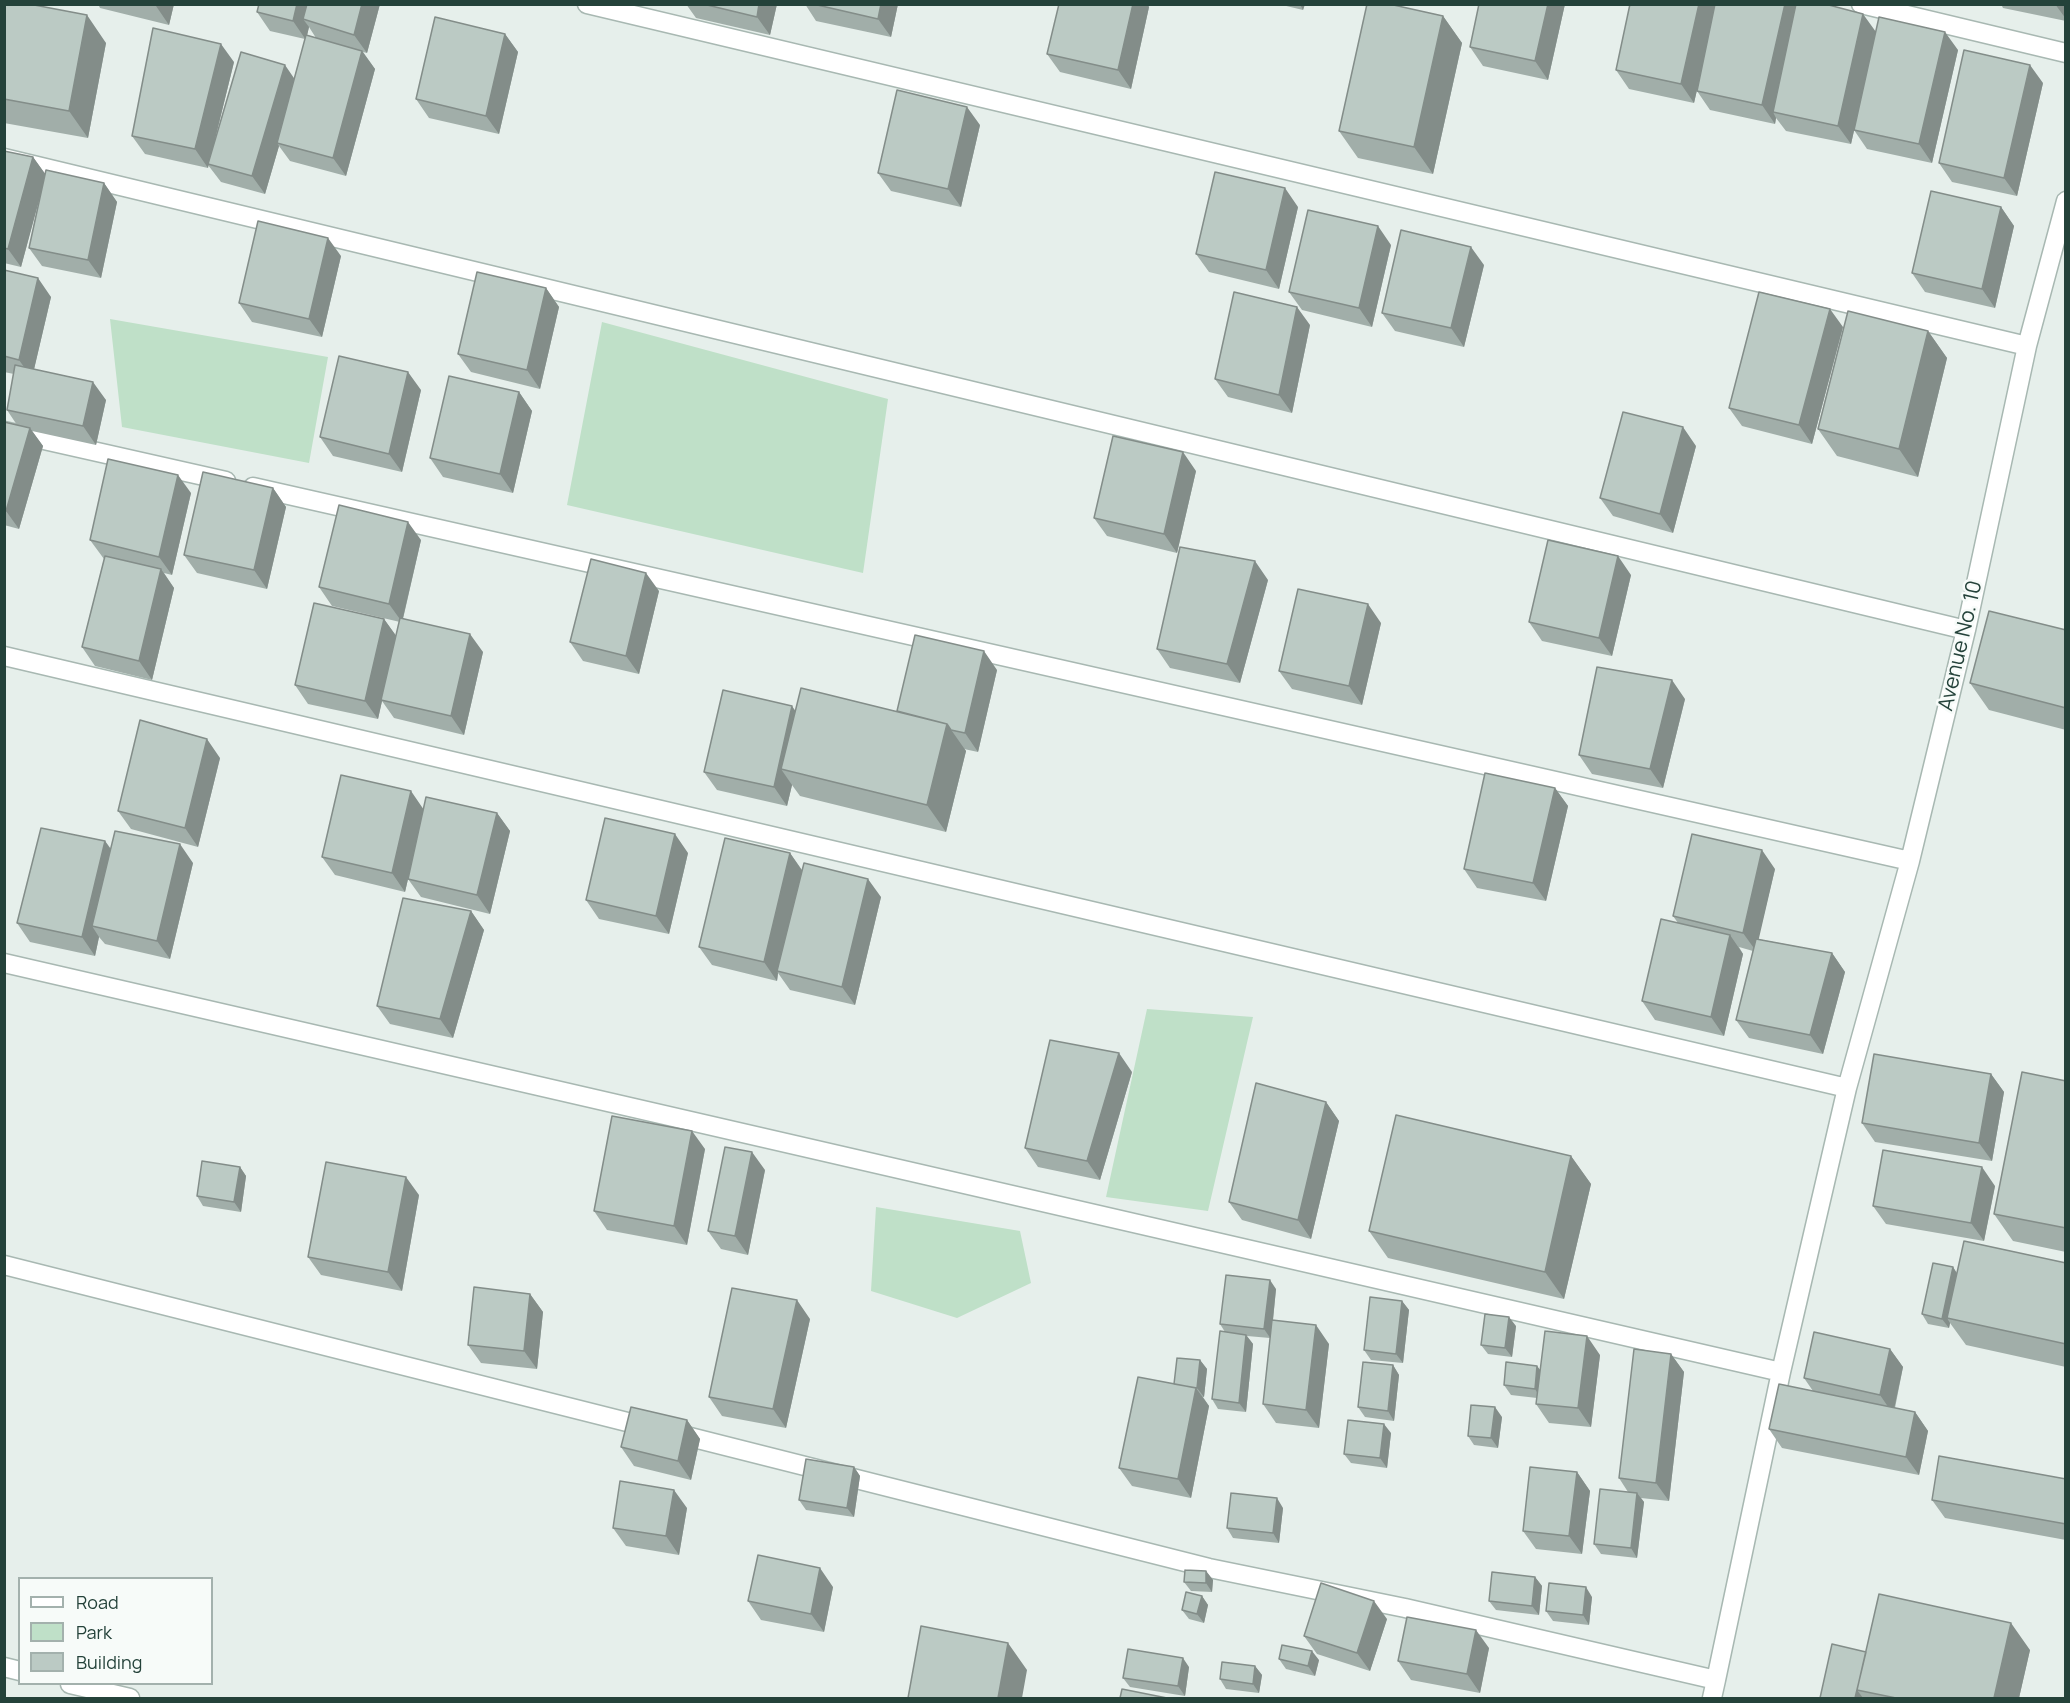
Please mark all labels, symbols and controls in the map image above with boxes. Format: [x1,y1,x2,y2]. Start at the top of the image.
street label: Avenue No. 10 [1934,578,1988,714]
legend [18,1577,213,1685]
text: Road [76,1590,119,1614]
text: Park [76,1620,112,1644]
text: Building [76,1650,142,1674]

